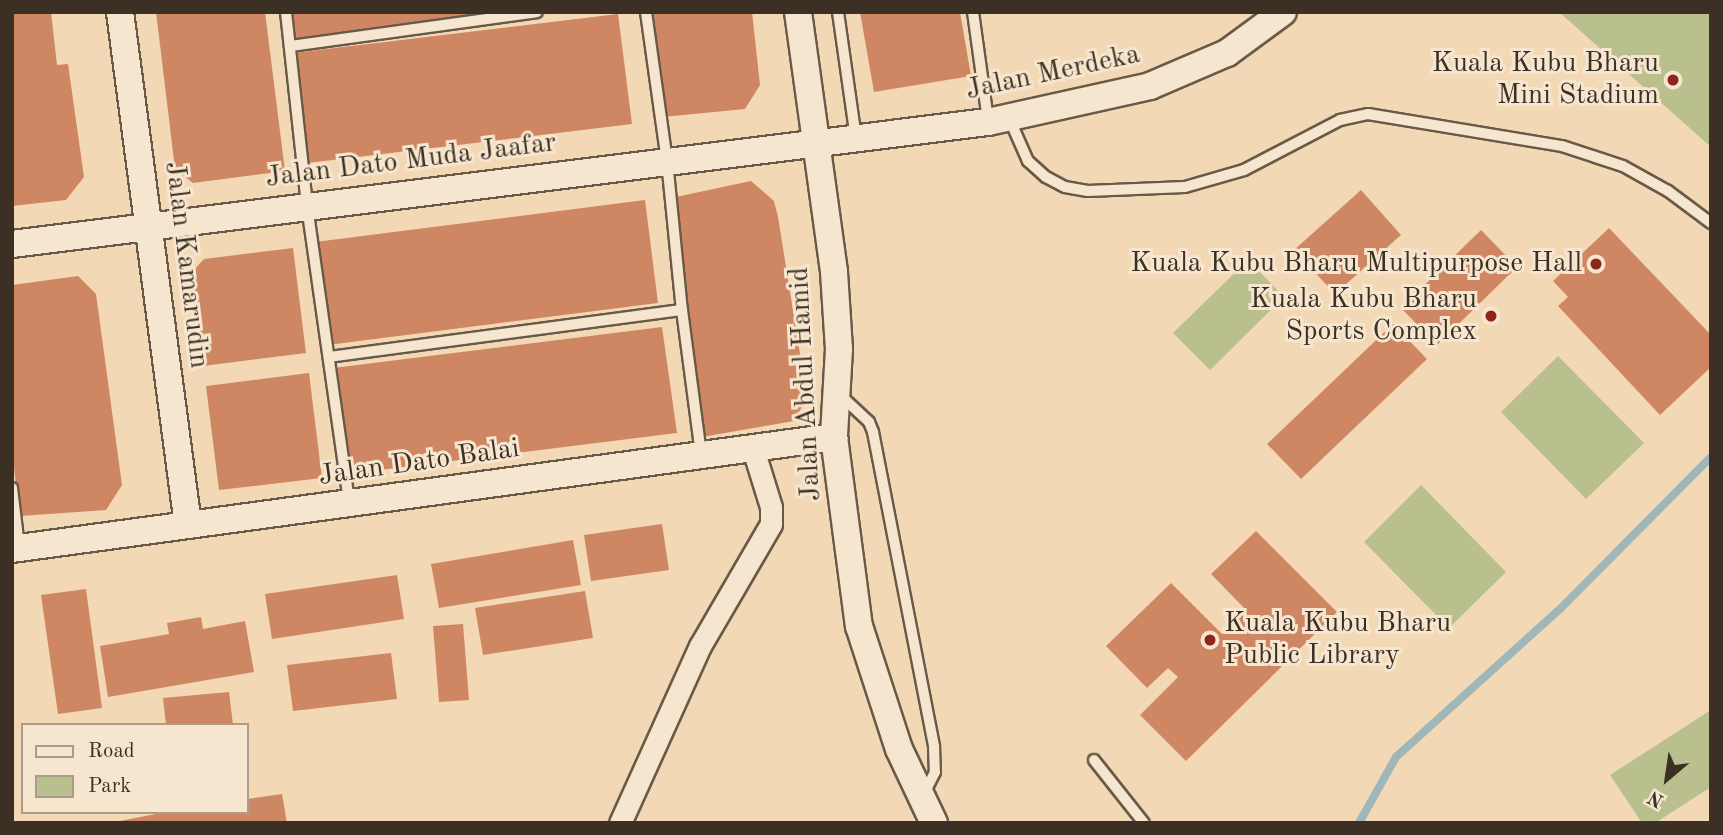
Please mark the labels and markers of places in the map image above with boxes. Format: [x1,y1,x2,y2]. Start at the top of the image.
place label: Kuala Kubu Bharu Mini Stadium [1432,47,1659,113]
marker: Kuala Kubu Bharu Mini Stadium [1665,72,1681,88]
place label: Kuala Kubu Bharu Multipurpose Hall [1130,247,1582,281]
marker: Kuala Kubu Bharu Multipurpose Hall [1588,256,1604,272]
place label: Kuala Kubu Bharu Sports Complex [1250,283,1477,349]
marker: Kuala Kubu Bharu Sports Complex [1483,308,1499,324]
place label: Kuala Kubu Bharu Public Library [1224,607,1451,673]
marker: Kuala Kubu Bharu Public Library [1202,632,1218,648]

